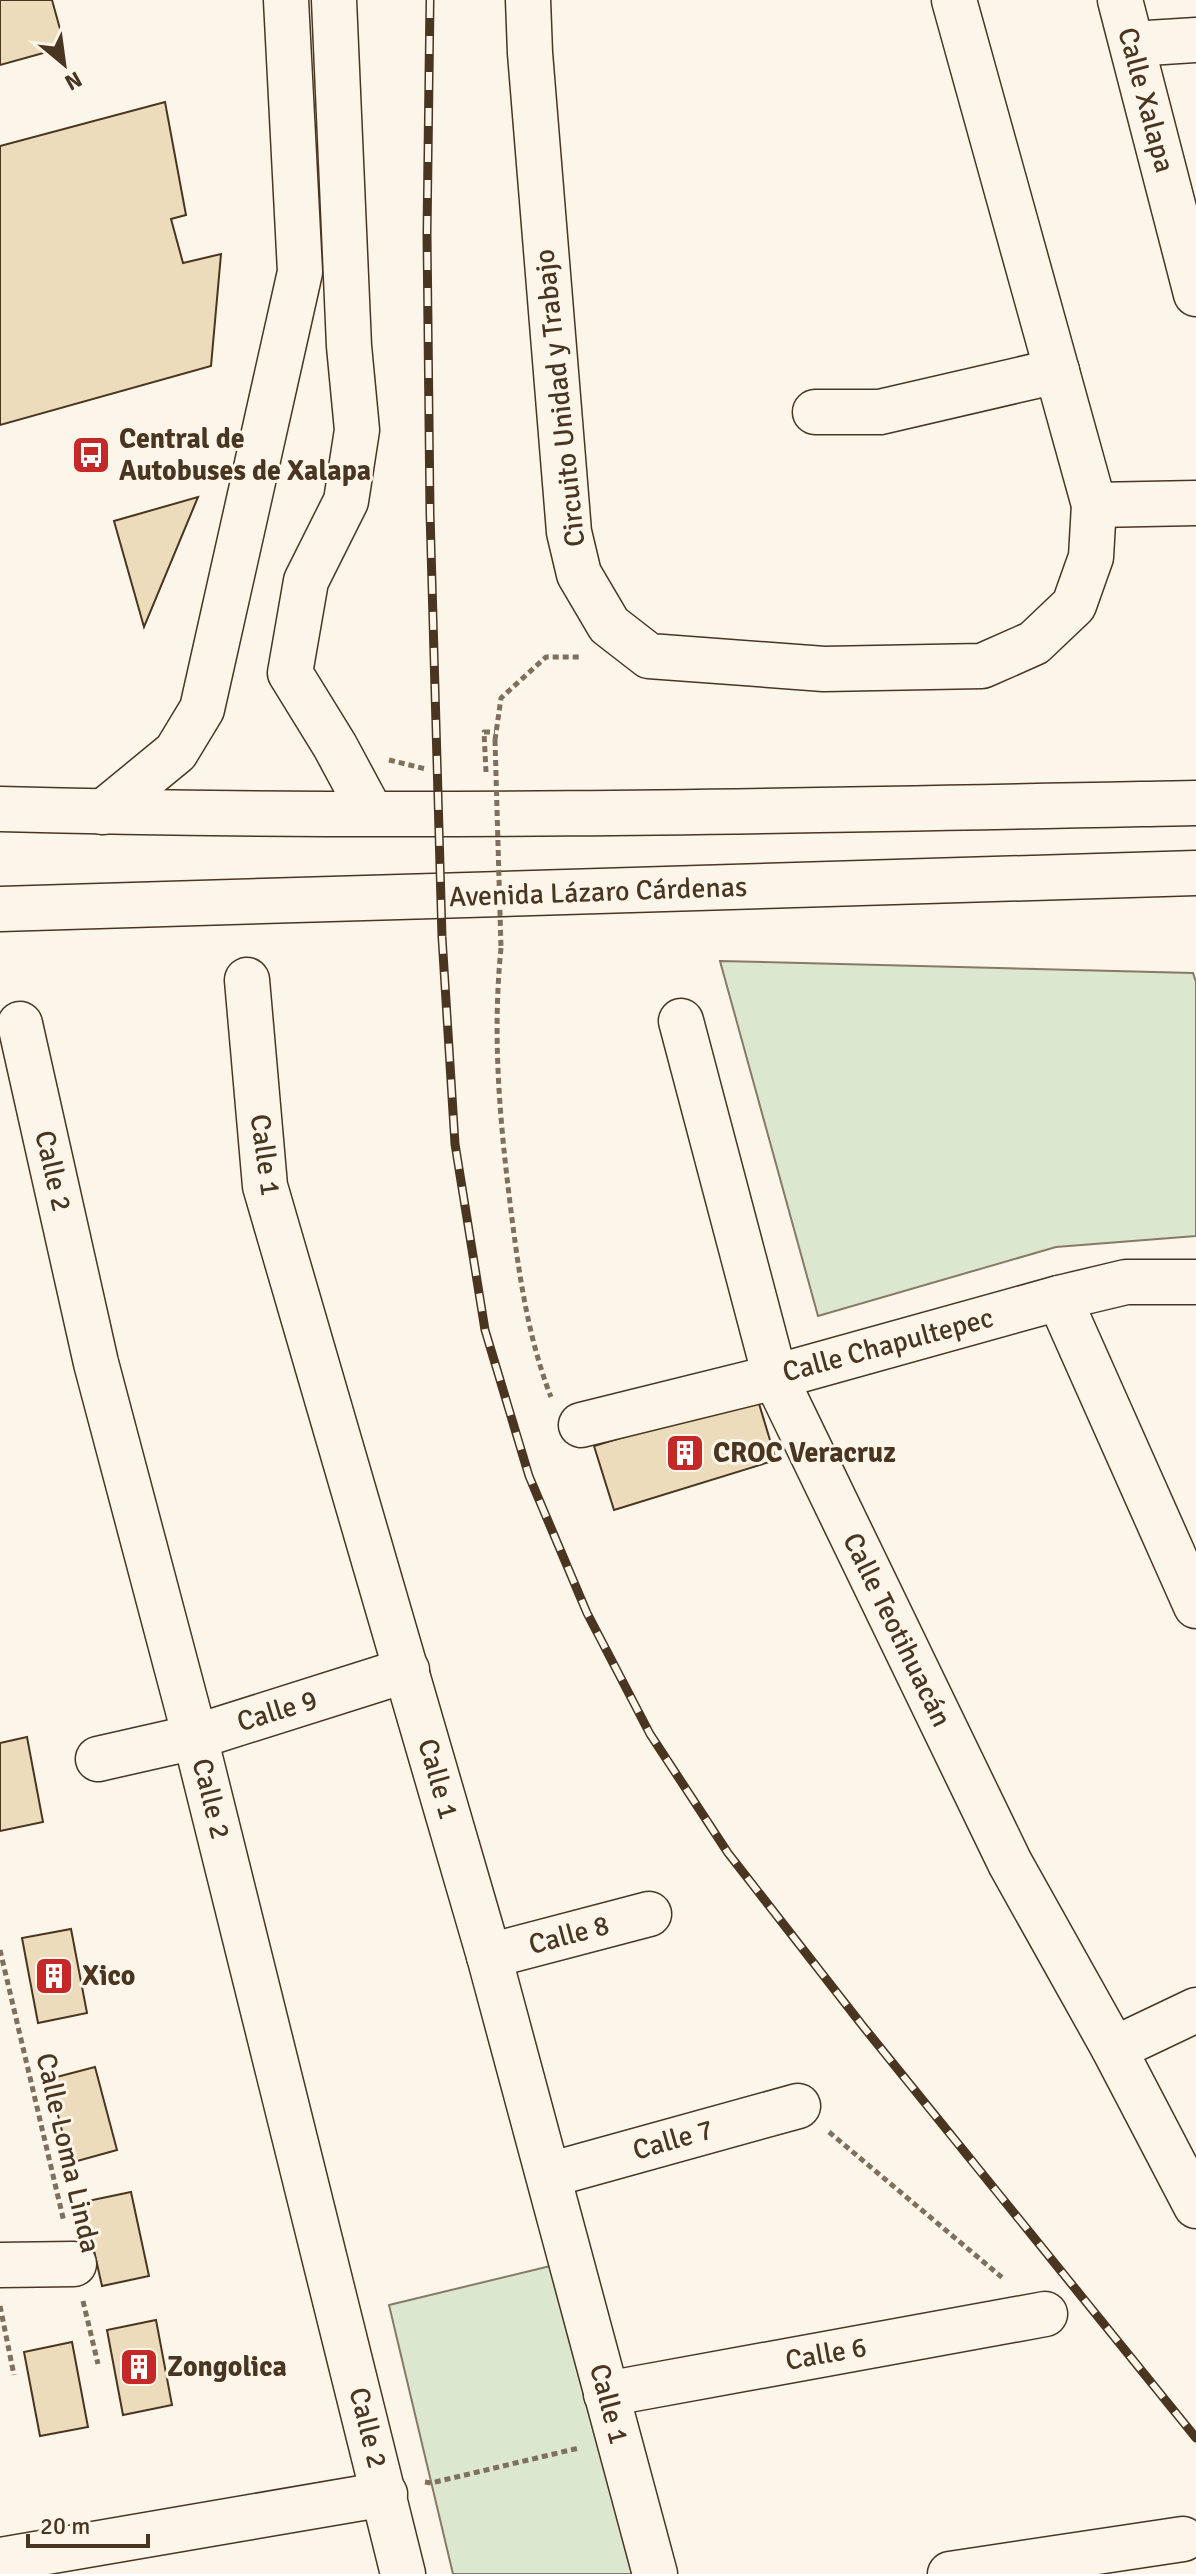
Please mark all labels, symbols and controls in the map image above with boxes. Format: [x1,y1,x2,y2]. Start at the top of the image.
north arrow [24,24,104,104]
street label: Calle Xalapa [1110,24,1182,176]
text: N [60,66,87,97]
street label: Circuito Unidad y Trabajo [527,247,593,549]
place label: Central de Autobuses de Xalapa [119,422,371,488]
bus stop icon: Central de Autobuses de Xalapa [70,434,112,476]
street label: Avenida Lázaro Cárdenas [448,870,748,914]
street label: Calle 1 [242,1112,288,1198]
street label: Calle 2 [27,1127,79,1215]
street label: Calle Chapultepec [779,1301,997,1389]
building icon: CROC Veracruz [664,1432,706,1474]
place label: CROC Veracruz [713,1436,896,1470]
street label: Calle Teotihuacán [835,1527,959,1733]
street label: Calle 9 [233,1683,321,1739]
street label: Calle 1 [410,1735,466,1823]
street label: Calle 2 [185,1755,237,1843]
street label: Calle 8 [525,1908,613,1962]
building icon: Xico [33,1955,75,1997]
place label: Xico [82,1959,135,1993]
street label: Calle Loma Linda [28,2050,108,2256]
street label: Calle 7 [629,2112,717,2168]
street label: Calle 6 [783,2330,869,2378]
building icon: Zongolica [118,2346,160,2388]
place label: Zongolica [167,2350,287,2384]
street label: Calle 1 [582,2360,636,2448]
street label: Calle 2 [342,2384,394,2472]
scale bar [28,2498,148,2548]
text: 20 m [40,2511,90,2541]

